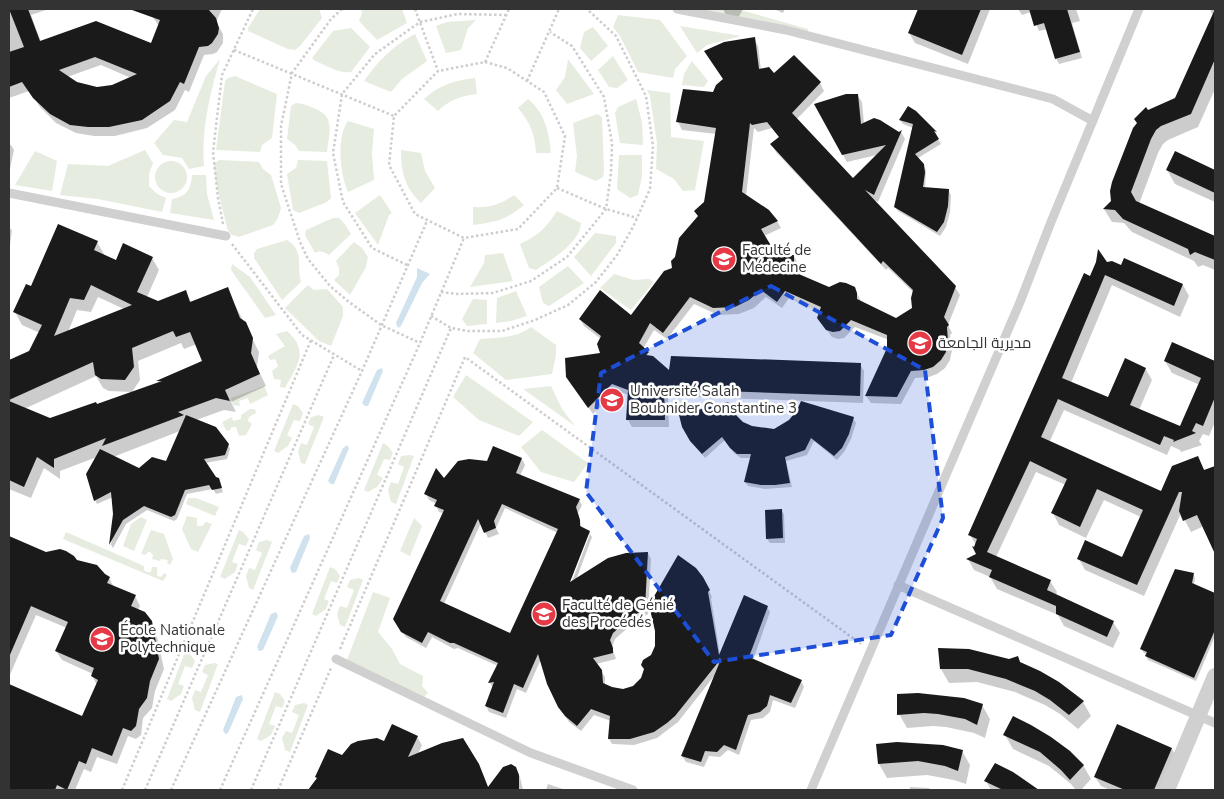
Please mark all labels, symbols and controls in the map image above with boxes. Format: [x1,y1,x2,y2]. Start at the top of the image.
place label: Faculté de Médecine [742,240,811,277]
school or university icon: Faculté de Médecine [711,246,737,272]
school or university icon: مديرية الجامعة [907,330,933,356]
place label: مديرية الجامعة [938,333,1031,353]
place label: Université Salah Boubnider Constantine 3 [630,381,797,418]
school or university icon: Université Salah Boubnider Constantine 3 [599,387,625,413]
place label: Faculté de Génié des Procédés [562,595,674,632]
school or university icon: Faculté de Génié des Procédés [531,601,557,627]
place label: École Nationale Polytechnique [120,620,225,657]
school or university icon: École Nationale Polytechnique [89,626,115,652]

